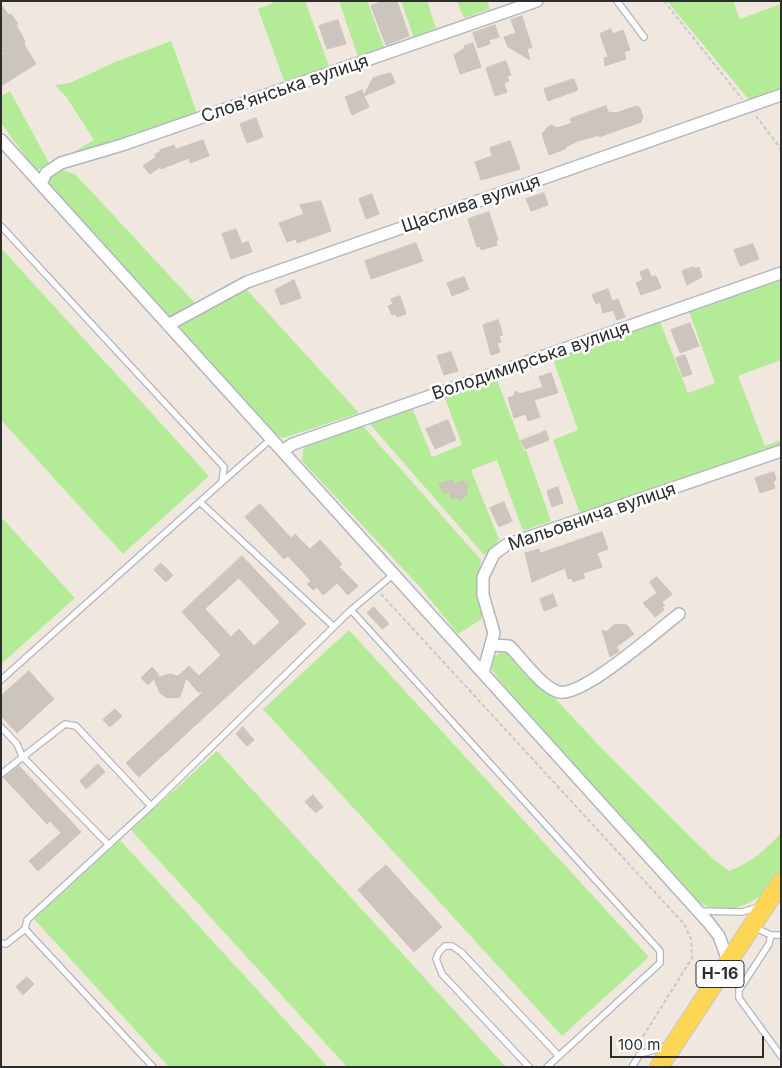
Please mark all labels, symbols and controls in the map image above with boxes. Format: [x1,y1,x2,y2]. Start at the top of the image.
street label: Словʼянська вулиця [198,50,372,128]
street label: Щаслива вулиця [399,170,543,238]
street label: Володимирська вулиця [429,317,633,405]
street label: Мальовнича вулиця [505,478,679,556]
road number: Н-16 [696,961,744,988]
scale bar [612,1026,766,1058]
text: 100 m [618,1035,660,1054]

